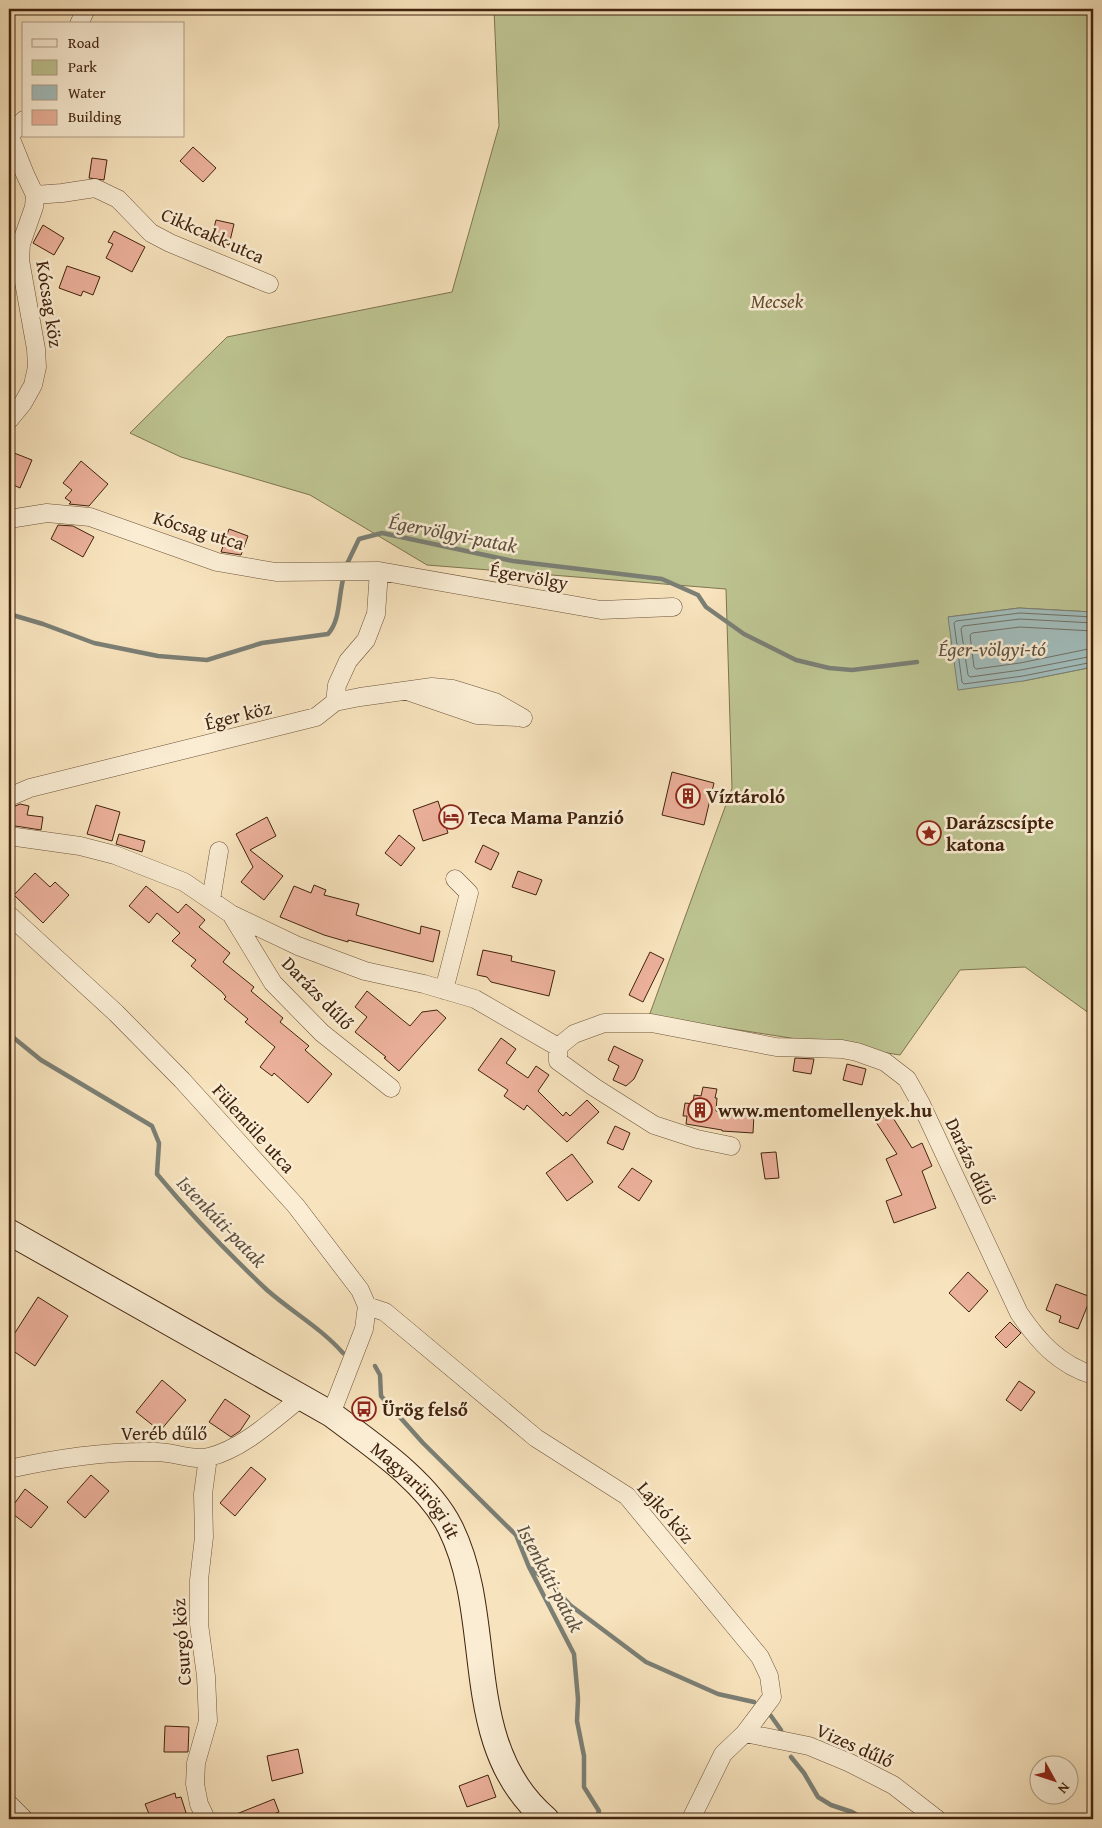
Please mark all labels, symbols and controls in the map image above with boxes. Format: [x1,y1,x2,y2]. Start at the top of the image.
legend [22,22,185,138]
text: Road [68,32,99,53]
text: Park [68,56,97,77]
text: Water [68,82,106,103]
text: Building [68,106,122,127]
street label: Cikkcakk utca [157,200,269,270]
street label: Kócsag köz [29,259,71,349]
park label: Mecsek [751,287,804,315]
street label: Kócsag utca [150,503,248,557]
water label: Égervölgyi-patak [385,506,520,560]
street label: Égervölgy [488,555,571,597]
water label: Éger-völgyi-tó [937,634,1046,663]
street label: Éger köz [202,693,274,737]
place label: Víztároló [706,782,785,810]
building icon: Víztároló [675,783,701,809]
place label: Teca Mama Panzió [468,803,624,831]
hotel icon: Teca Mama Panzió [438,804,464,830]
place label: Darázscsípte katona [946,808,1054,858]
place icon: Darázscsípte katona [916,820,942,846]
street label: Darázs dűlő [276,950,360,1036]
street label: Fülemüle utca [206,1077,302,1179]
place label: www.mentomellenyek.hu [718,1096,932,1124]
building icon: www.mentomellenyek.hu [687,1097,713,1123]
street label: Darázs dűlő [939,1113,1003,1209]
water label: Istenkúti-patak [171,1168,274,1274]
place label: Ürög felső [382,1395,468,1423]
bus stop icon: Ürög felső [351,1396,377,1422]
street label: Veréb dűlő [121,1419,207,1447]
street label: Magyarürögi út [365,1435,468,1543]
street label: Lajkó köz [631,1475,701,1549]
water label: Istenkúti-patak [510,1519,592,1638]
street label: Csurgó köz [164,1598,198,1686]
street label: Vizes dűlő [812,1715,898,1775]
north arrow [1030,1756,1080,1806]
text: N [1053,1778,1075,1799]

